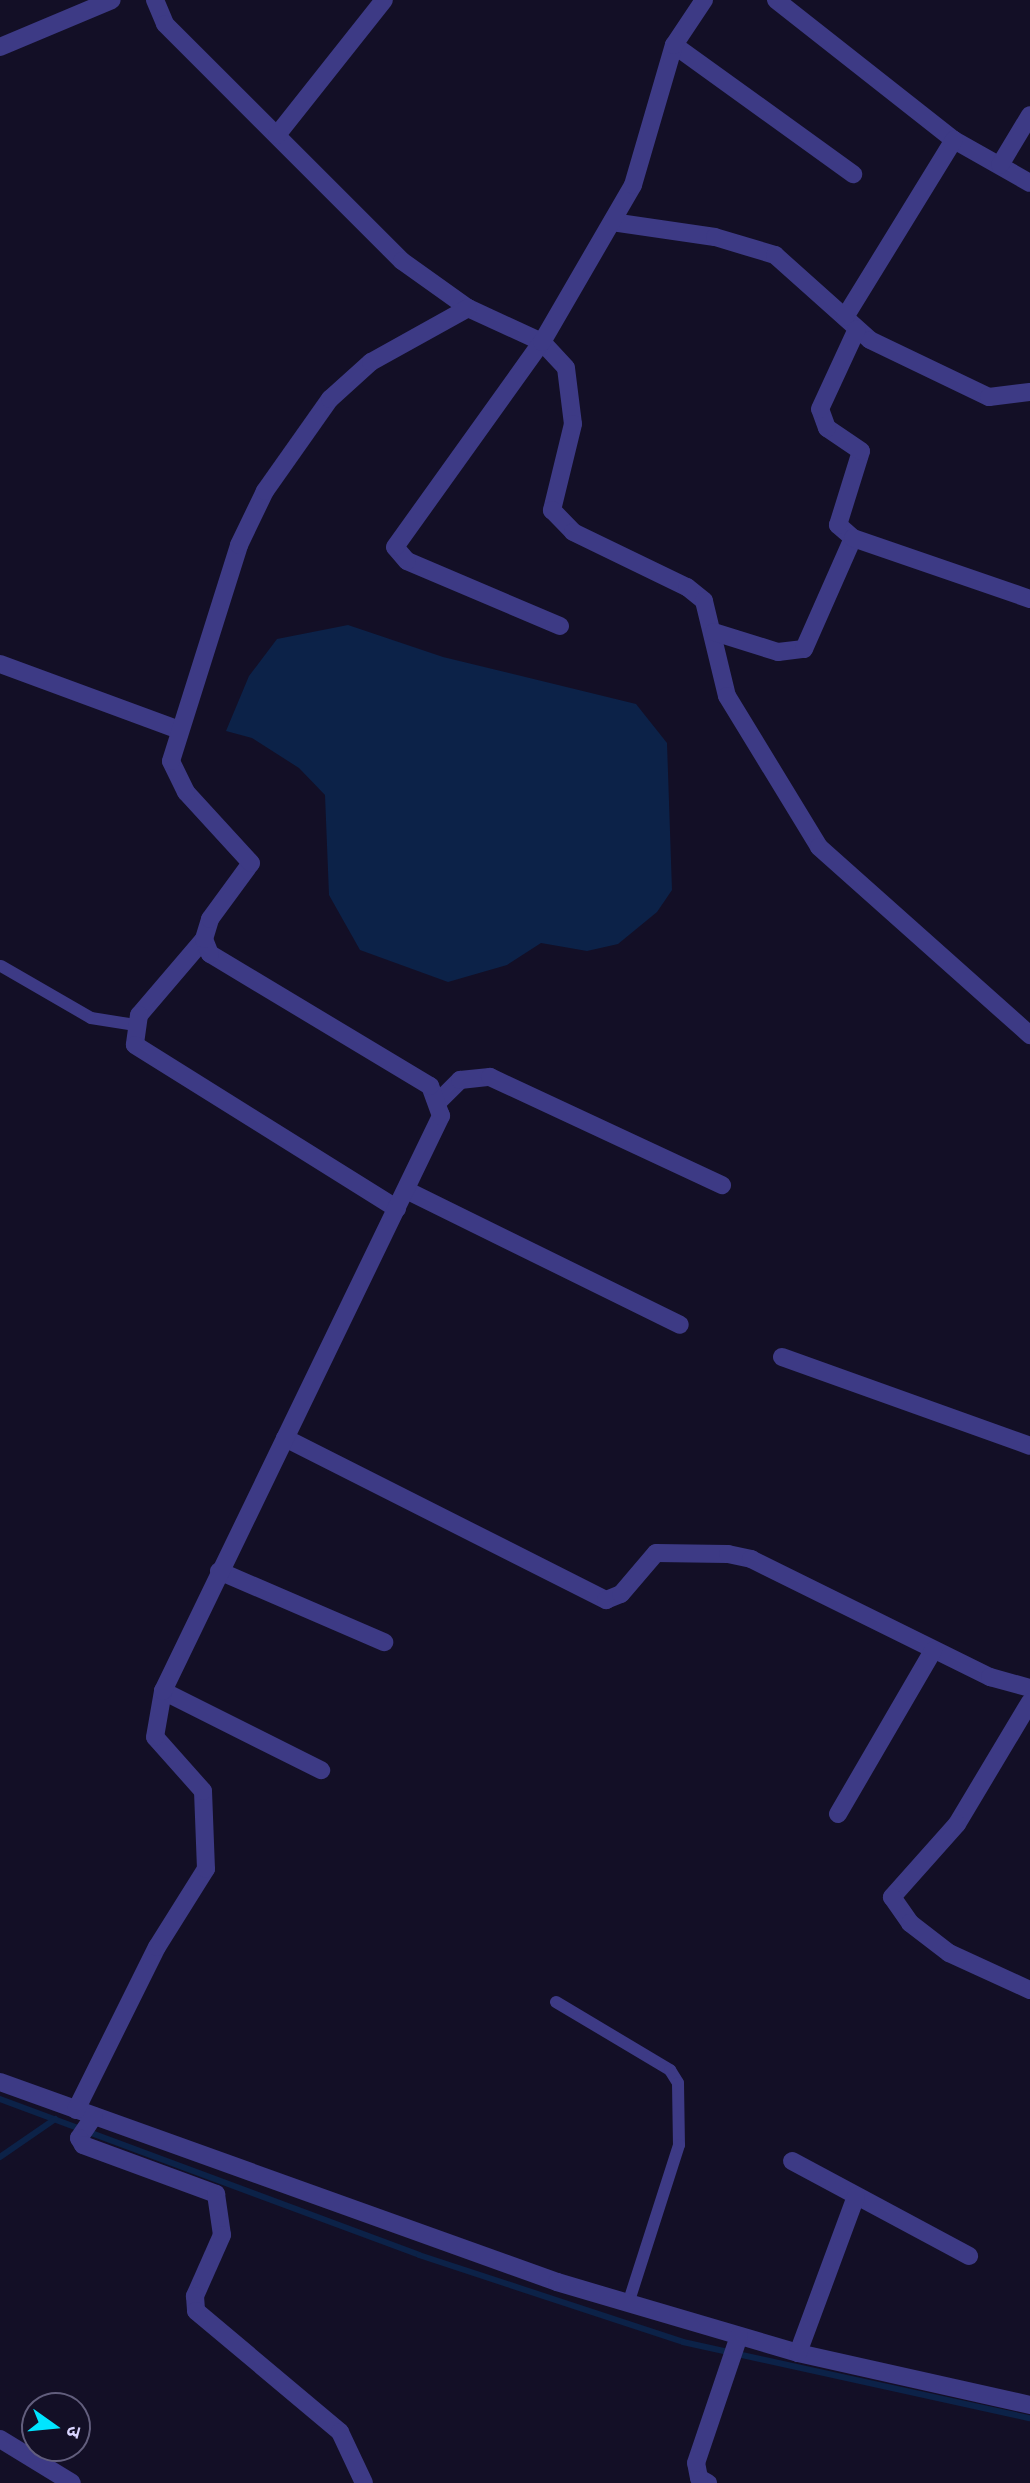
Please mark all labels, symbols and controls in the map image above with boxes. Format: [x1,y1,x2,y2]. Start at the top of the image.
north arrow [21,2392,91,2462]
text: उ [60,2423,88,2441]

